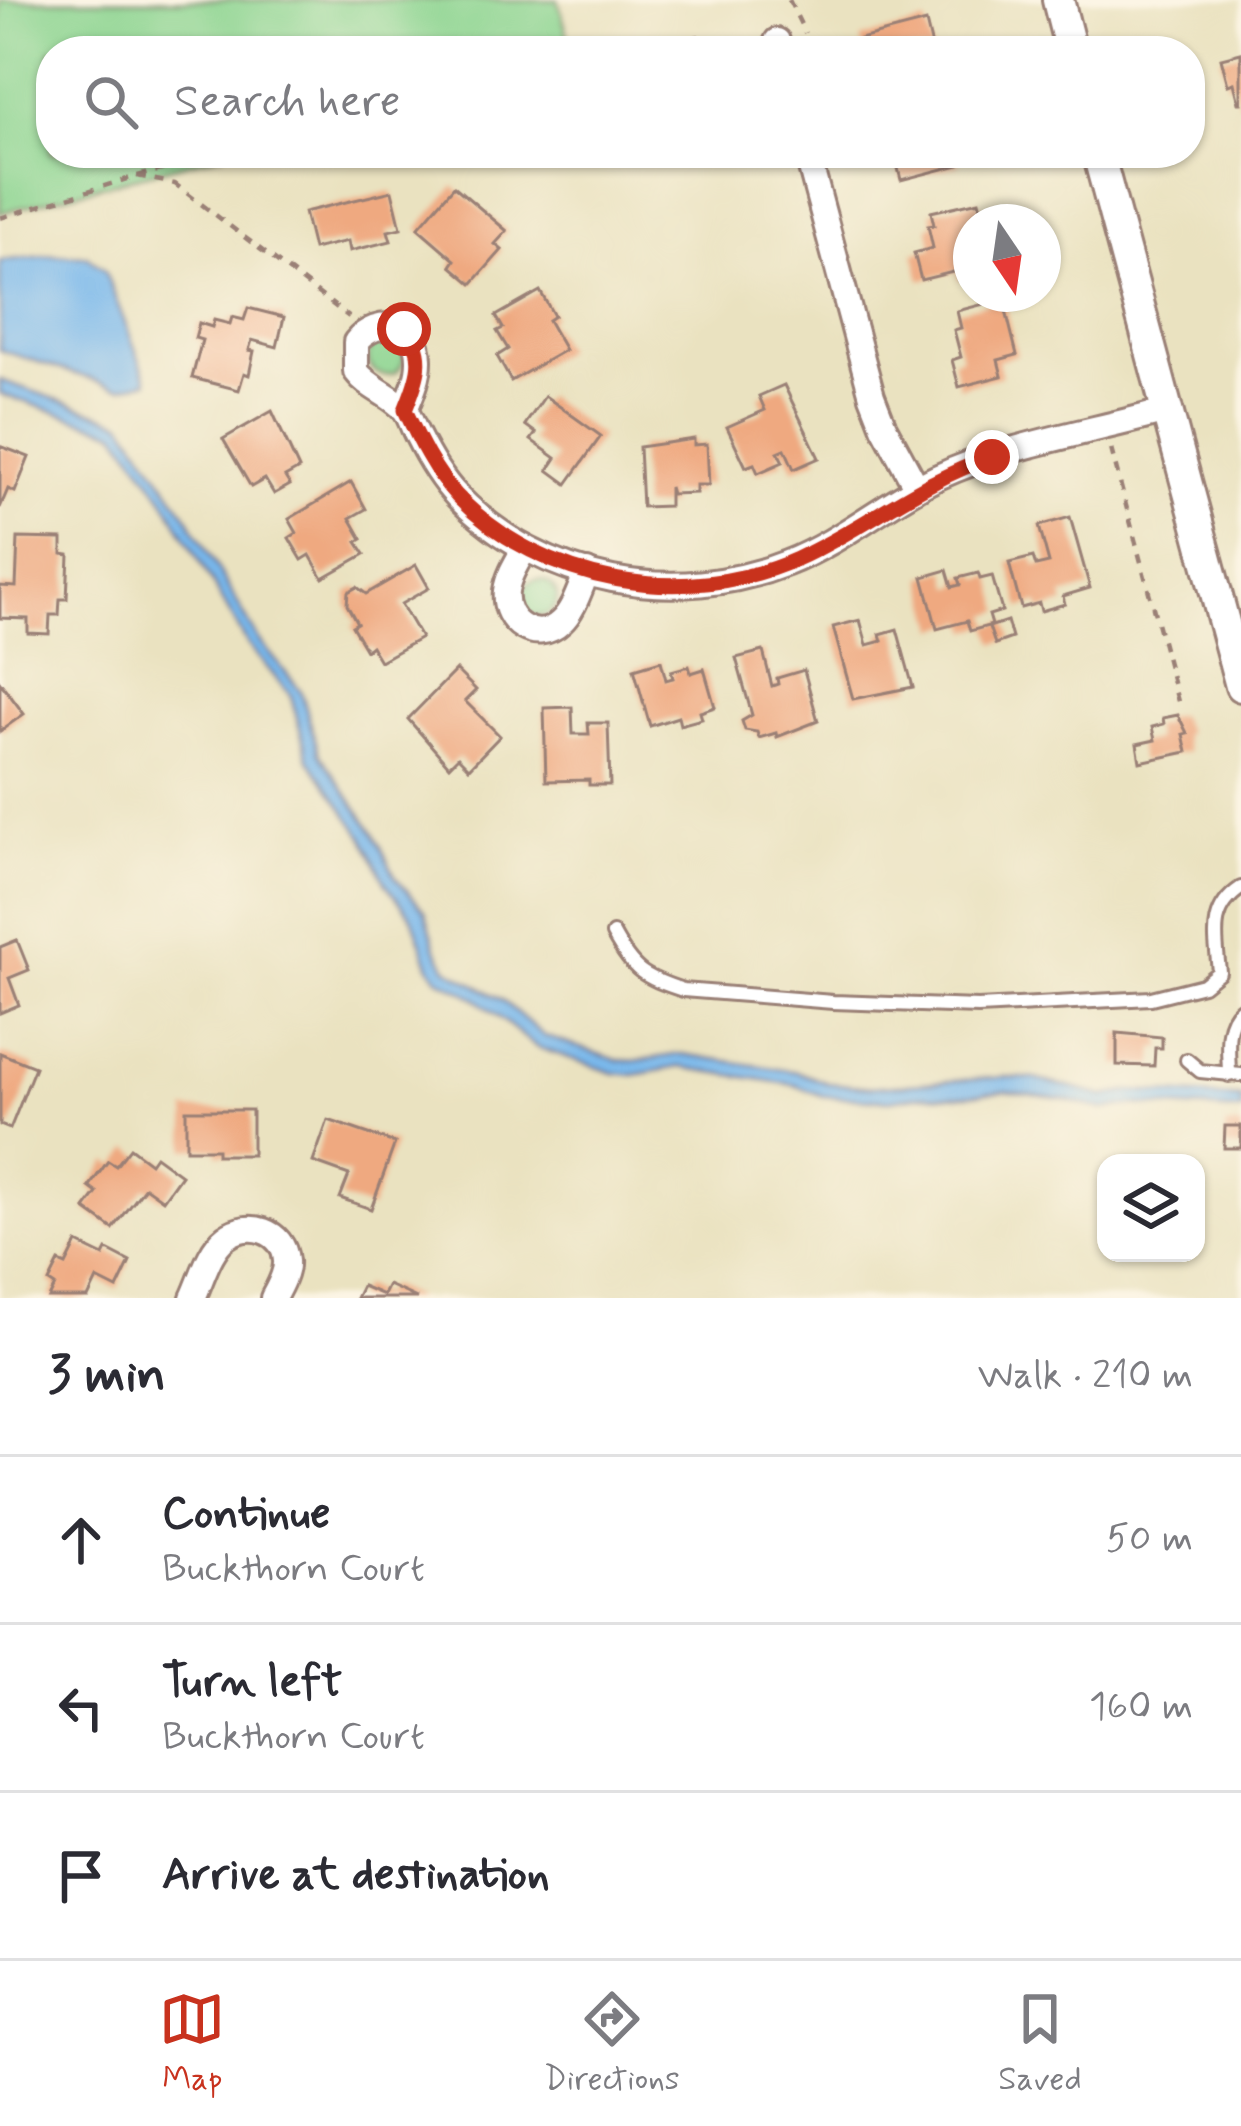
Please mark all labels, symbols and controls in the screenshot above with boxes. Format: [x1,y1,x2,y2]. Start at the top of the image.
search box [36,36,1205,168]
icon: search [78,69,144,135]
text: Search here [174,73,401,132]
north arrow [953,204,1061,312]
route start [377,302,431,356]
route end [965,430,1019,484]
map controls [1097,1154,1205,1262]
button: layers [1097,1154,1205,1262]
text: 3 min [48,1343,166,1409]
text: Walk · 210 m [978,1351,1193,1402]
text: Continue [162,1485,330,1544]
icon: ahead [48,1507,114,1573]
text: 50 m [1106,1514,1193,1565]
text: Buckthorn Court [162,1544,425,1595]
text: Turn left [162,1653,342,1712]
icon: left [48,1675,114,1741]
text: 160 m [1089,1682,1193,1733]
text: Buckthorn Court [162,1712,425,1763]
icon: arrive [48,1843,114,1909]
text: Arrive at destination [162,1846,550,1905]
tab: Map [159,1986,225,2102]
tab: Directions [544,1986,680,2102]
tab: Saved [998,1986,1082,2102]

